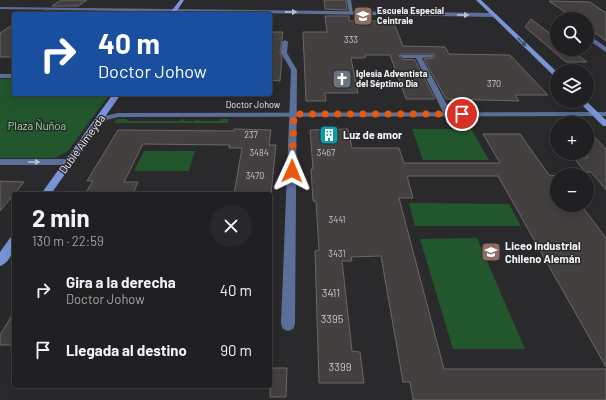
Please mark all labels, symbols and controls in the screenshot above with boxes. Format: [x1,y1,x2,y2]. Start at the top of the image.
school or university icon: Escuela Especial Ceintrale [352,5,374,27]
place label: Escuela Especial Ceintrale [377,5,444,26]
one-way arrow [285,9,297,16]
one-way arrow [457,12,470,18]
map controls [550,12,594,212]
button: search [550,12,594,56]
text: 40 m [98,26,160,60]
icon: right [32,28,84,80]
house number: 333 [344,34,358,45]
one-way arrow [517,38,527,47]
text: Doctor Johow [98,60,207,82]
button: layers [550,64,594,108]
church icon: Iglesia Adventista del Séptimo Día [331,68,353,90]
place label: Iglesia Adventista del Séptimo Día [356,68,428,89]
house number: 370 [487,78,501,89]
pin [445,97,479,131]
street label: Doctor Johow [226,99,281,110]
icon: arrive [451,103,473,125]
street label: Dublé Almeyda [56,112,107,176]
button: + [550,116,594,160]
park label: Plaza Ñuñoa [8,119,66,132]
building icon: Luz de amor [318,124,340,146]
place label: Luz de amor [343,128,403,141]
house number: 237 [244,129,259,140]
house number: 3484 [249,147,269,158]
house number: 3467 [317,147,336,158]
position arrow [271,150,313,192]
one-way arrow [28,159,41,165]
button: − [550,168,594,212]
house number: 3470 [246,170,264,181]
text: 2 min [32,203,90,232]
button: close [210,205,252,247]
house number: 3441 [329,214,345,225]
text: 130 m · 22:59 [32,233,104,249]
place label: Liceo Industrial Chileno Alemán [505,239,581,265]
school or university icon: Liceo Industrial Chileno Alemán [480,241,502,263]
house number: 3431 [328,248,346,259]
text: Gira a la derecha [66,273,176,291]
icon: right [32,279,54,301]
text: 40 m [220,281,252,299]
house number: 3411 [322,286,340,299]
text: Doctor Johow [66,291,145,307]
house number: 3395 [321,312,344,325]
icon: arrive [32,339,54,361]
text: Llegada al destino [66,341,187,359]
text: 90 m [220,341,252,359]
house number: 3399 [329,360,352,373]

